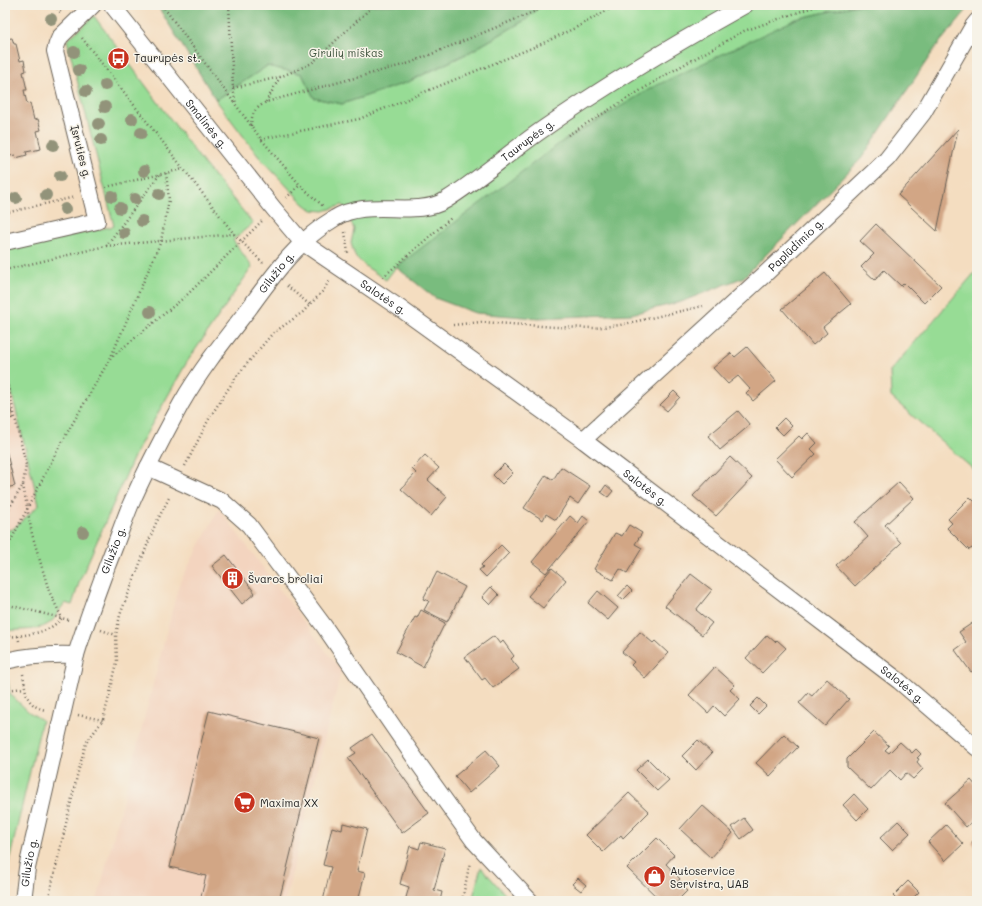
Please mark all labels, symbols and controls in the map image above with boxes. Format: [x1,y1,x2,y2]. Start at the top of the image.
bus stop icon: Taurupės st. [106,45,132,71]
park label: Girulių miškas [309,45,383,60]
place label: Taurupės st. [134,50,201,65]
street label: Smalinės g. [182,96,231,152]
street label: Taurupės g. [498,115,557,165]
street label: Įsruties g. [68,123,95,180]
street label: Paplūdimio g. [765,214,827,274]
street label: Gilužio g. [255,248,297,296]
street label: Salotės g. [358,276,410,318]
street label: Salotės g. [620,465,671,509]
street label: Gilužio g. [97,524,128,576]
building icon: Švaros broliai [220,566,246,592]
place label: Švaros broliai [248,571,323,586]
street label: Salotės g. [878,662,928,707]
supermarket icon: Maxima XX [232,790,258,816]
place label: Maxima XX [260,795,318,810]
street label: Gilužio g. [17,836,41,888]
place label: Autoservice Servistra, UAB [670,863,749,891]
shop icon: Autoservice Servistra, UAB [641,864,667,890]

